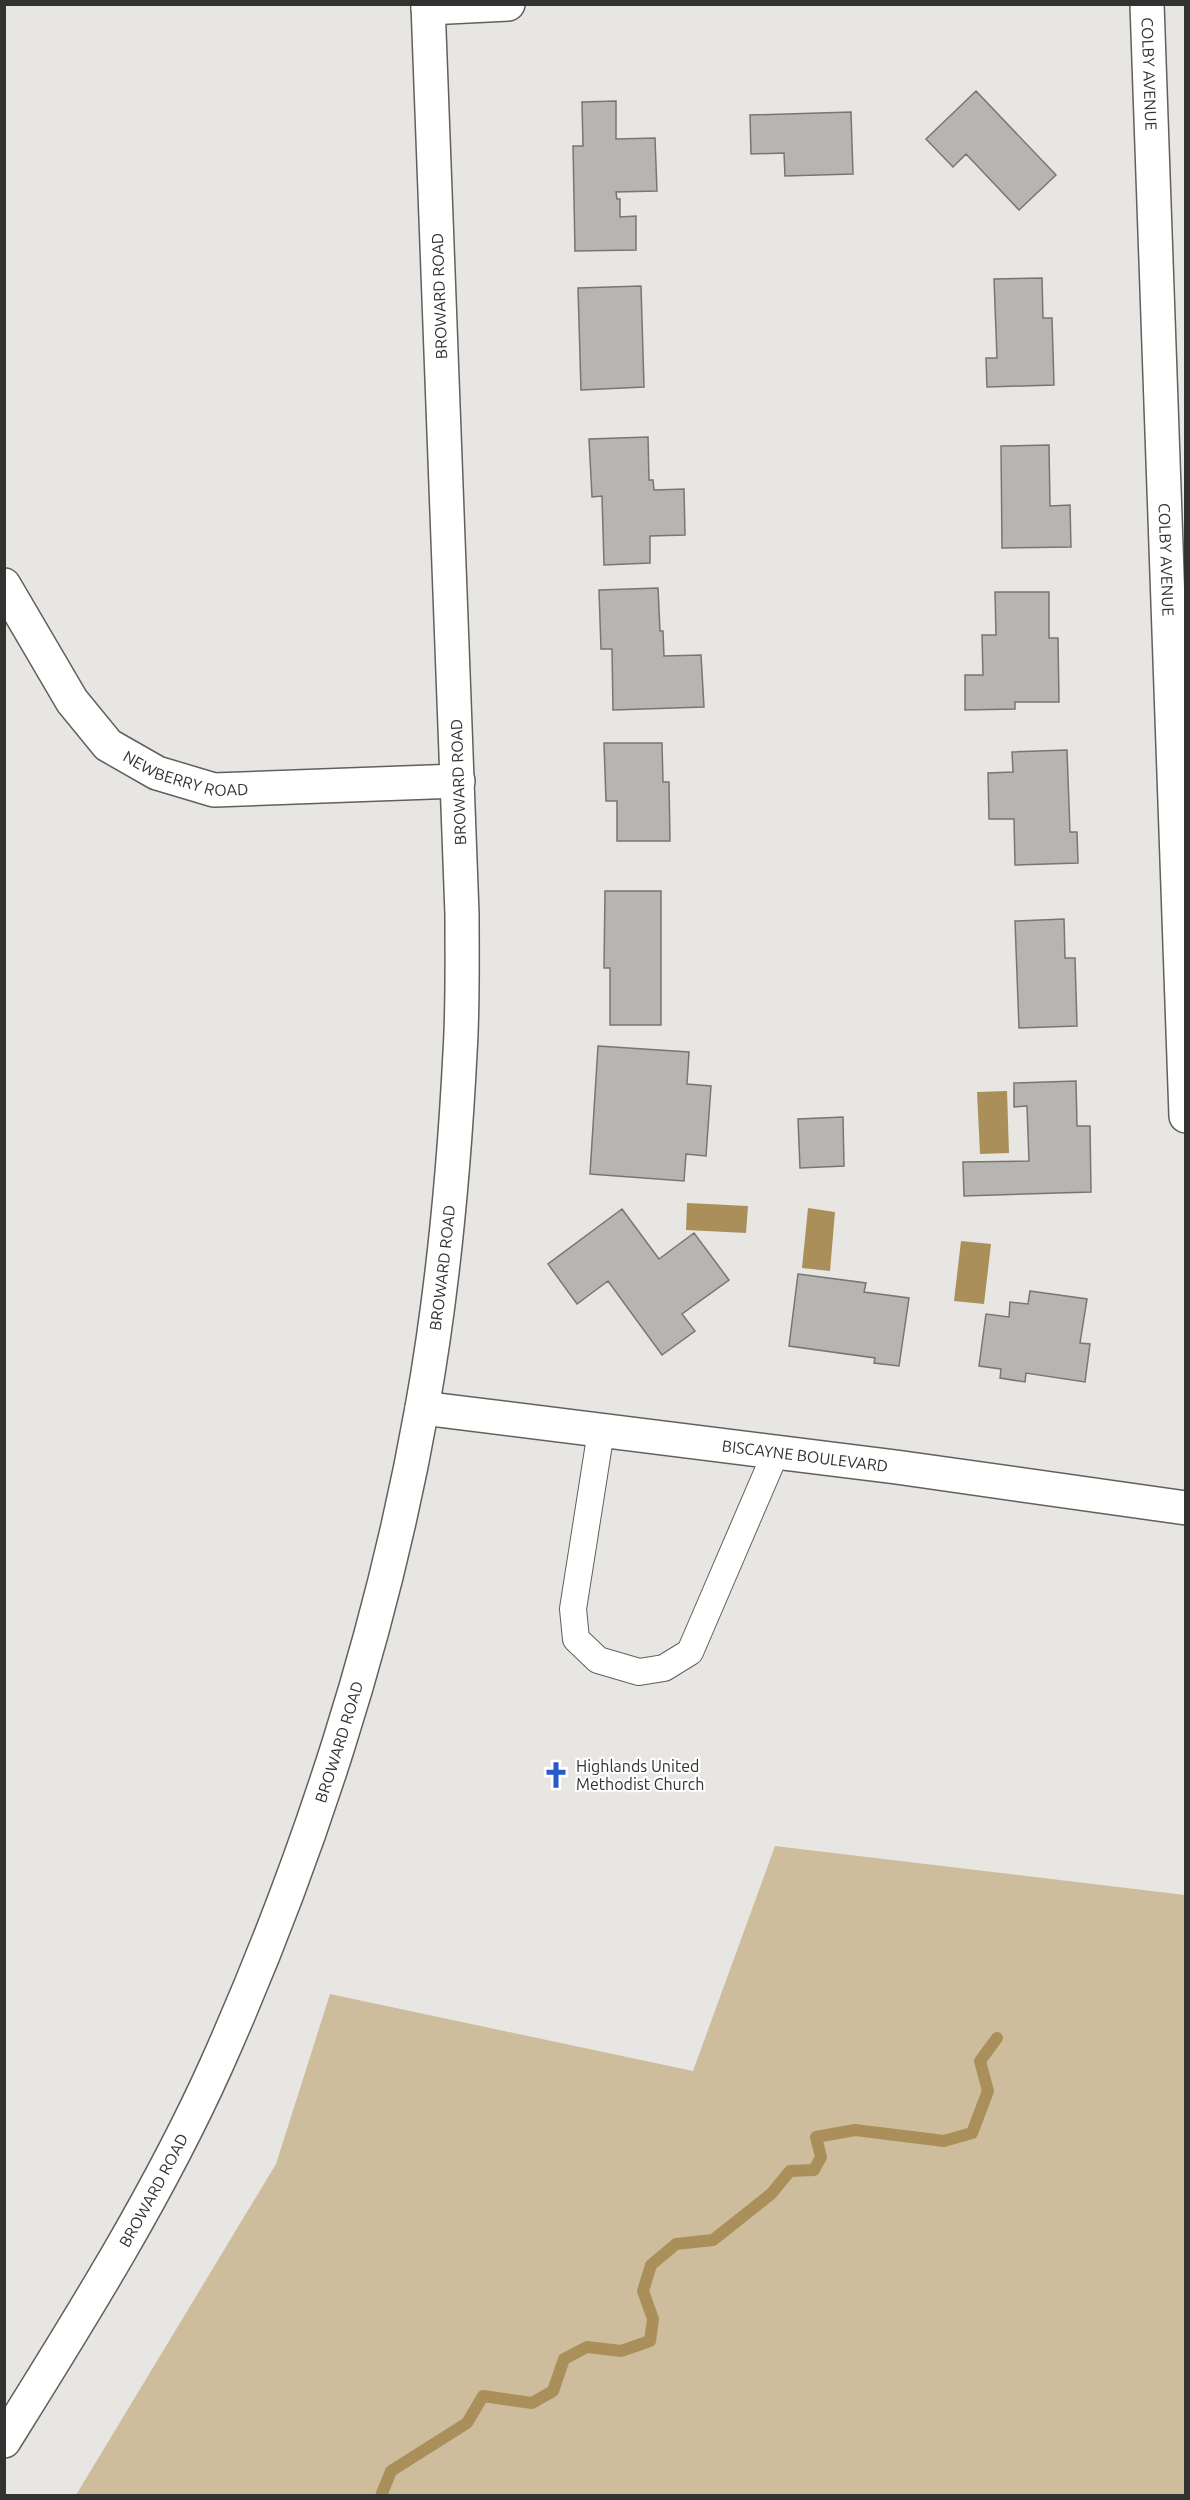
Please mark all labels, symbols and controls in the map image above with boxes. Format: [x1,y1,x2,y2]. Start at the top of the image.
street label: COLBY AVENUE [1138,17,1160,131]
street label: BROWARD ROAD [428,233,450,359]
street label: COLBY AVENUE [1156,503,1177,617]
street label: BROWARD ROAD [447,719,469,845]
street label: NEWBERRY ROAD [120,747,249,799]
street label: BROWARD ROAD [426,1204,458,1332]
street label: BISCAYNE BOULEVARD [721,1436,889,1475]
street label: BROWARD ROAD [311,1679,366,1805]
place label: Highlands United Methodist Church [576,1757,704,1793]
church icon: Highlands United Methodist Church [541,1760,571,1790]
street label: BROWARD ROAD [115,2130,191,2250]

